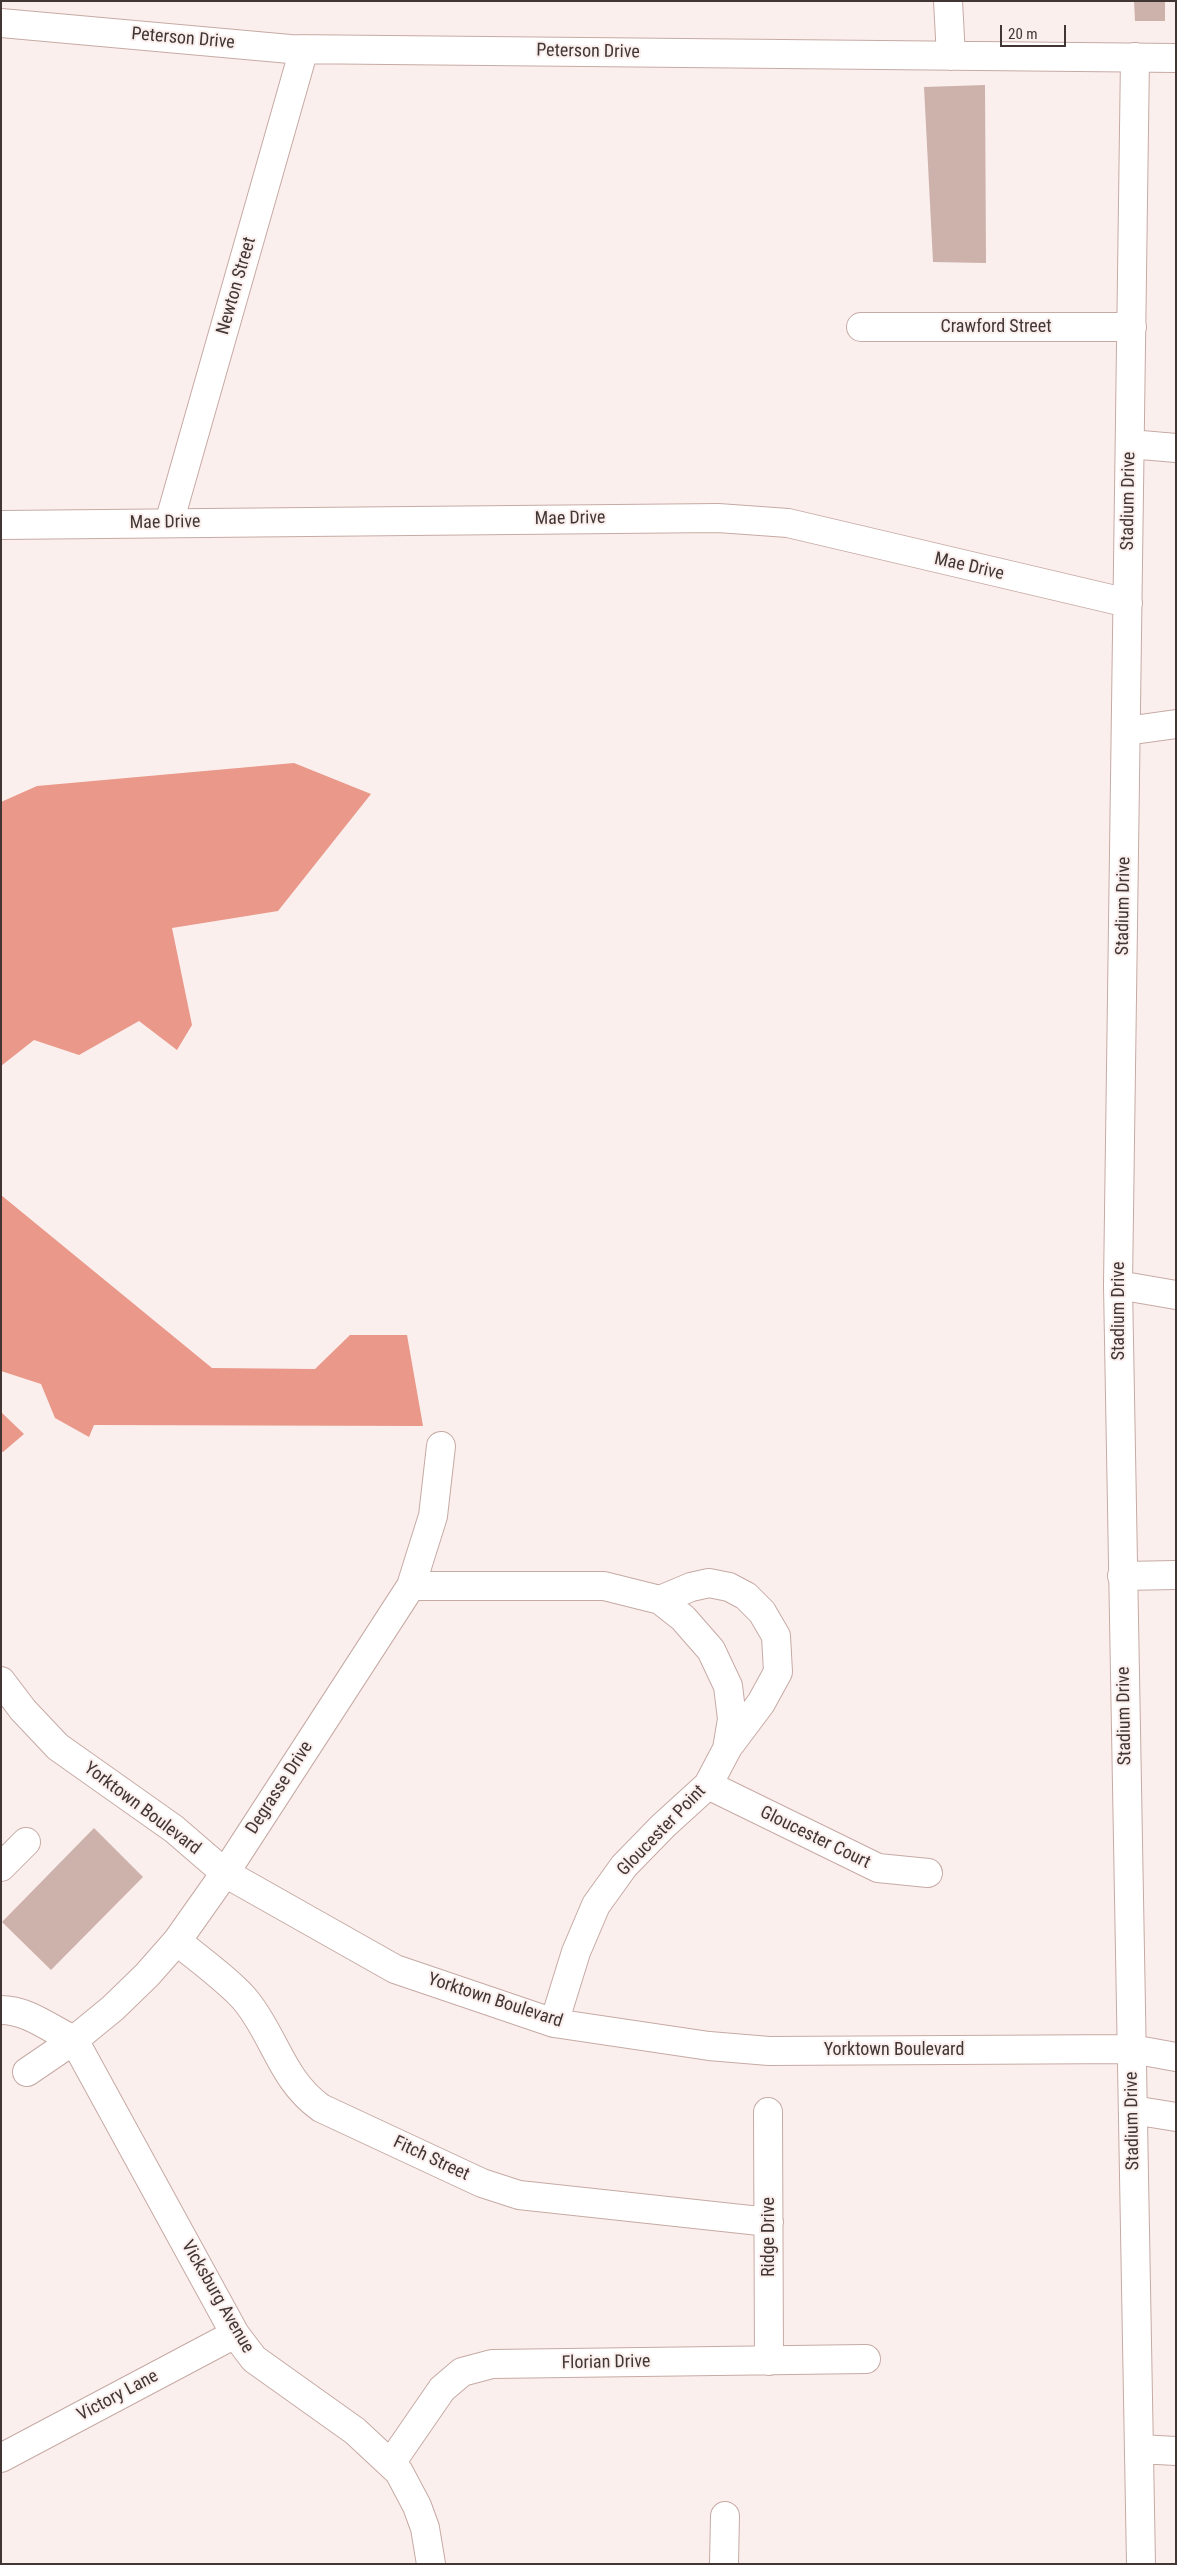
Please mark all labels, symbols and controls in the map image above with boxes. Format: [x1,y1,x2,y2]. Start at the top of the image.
scale bar [1002,15,1068,47]
street label: Peterson Drive [130,24,236,54]
text: 20 m [1008,25,1038,43]
street label: Peterson Drive [536,40,640,64]
street label: Newton Street [213,235,261,337]
street label: Crawford Street [941,316,1051,338]
street label: Stadium Drive [1117,451,1141,551]
street label: Mae Drive [534,508,606,530]
street label: Mae Drive [129,512,201,534]
street label: Mae Drive [932,549,1006,585]
street label: Stadium Drive [1112,856,1136,956]
street label: Stadium Drive [1108,1262,1130,1360]
street label: Stadium Drive [1113,1666,1137,1766]
street label: Degrasse Drive [242,1738,318,1838]
street label: Yorktown Boulevard [79,1758,205,1860]
street label: Gloucester Point [613,1781,711,1881]
street label: Gloucester Court [756,1802,874,1874]
street label: Yorktown Boulevard [425,1969,565,2033]
street label: Yorktown Boulevard [824,2039,964,2061]
street label: Stadium Drive [1121,2071,1145,2171]
street label: Fitch Street [390,2132,472,2186]
street label: Ridge Drive [758,2197,780,2277]
street label: Vicksburg Avenue [176,2237,258,2357]
street label: Florian Drive [561,2351,651,2375]
street label: Victory Lane [74,2366,162,2426]

